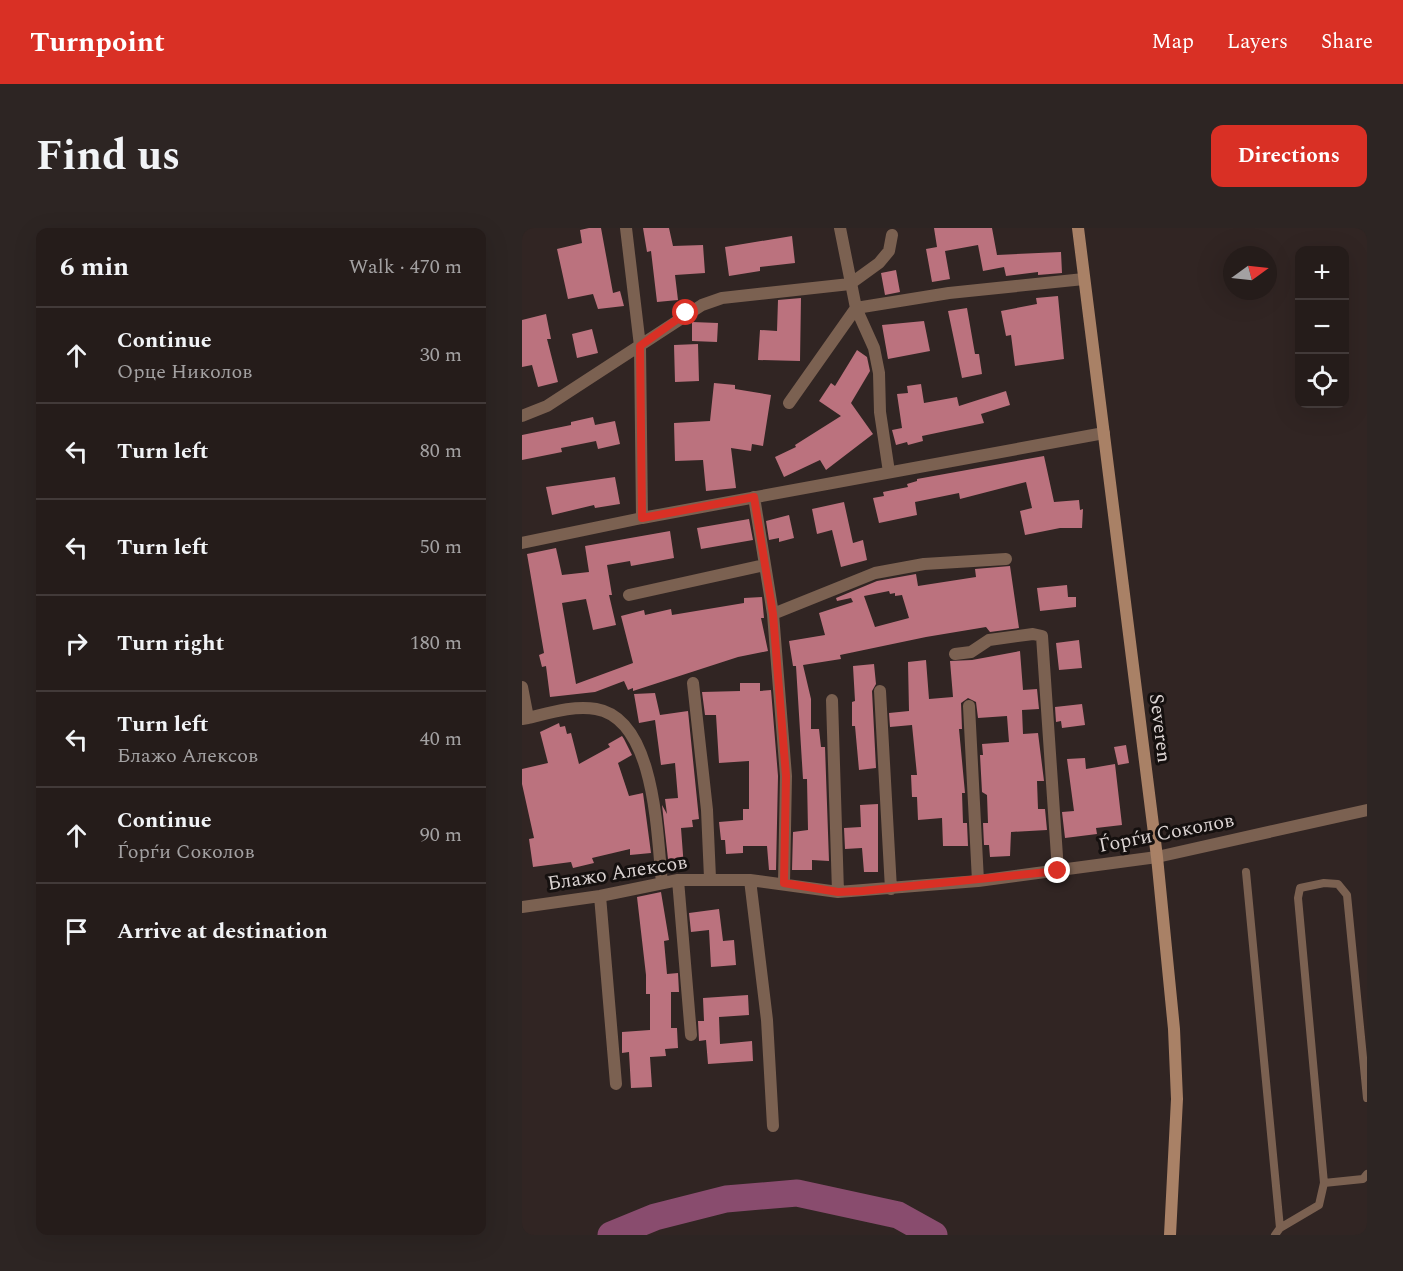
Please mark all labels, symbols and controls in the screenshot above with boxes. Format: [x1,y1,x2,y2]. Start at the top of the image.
text: Turnpoint [30,21,165,64]
text: Map [1152,26,1194,58]
text: Layers [1227,26,1288,58]
text: Share [1321,26,1373,58]
text: Find us [36,125,180,188]
button: Directions [1211,125,1367,187]
north arrow [1223,246,1277,300]
map controls [1295,246,1349,408]
button: + [1295,246,1349,300]
text: 6 min [60,247,129,287]
text: Walk · 470 m [349,252,462,282]
route start [672,299,698,325]
button: − [1295,300,1349,354]
text: Continue [117,324,212,357]
icon: ahead [60,339,93,372]
text: 30 m [420,340,462,370]
button: locate [1295,354,1349,408]
text: Орце Николов [117,357,252,387]
icon: left [60,435,93,468]
text: Turn left [117,435,209,468]
text: 80 m [420,436,462,466]
icon: left [60,531,93,564]
text: Turn left [117,531,209,564]
text: 50 m [420,532,462,562]
icon: right [60,627,93,660]
text: Turn right [117,627,224,660]
text: 180 m [410,628,462,658]
street label: Severen [1141,692,1179,764]
text: Turn left [117,708,209,741]
icon: left [60,723,93,756]
text: 40 m [420,724,462,754]
text: Блажо Алексов [117,741,258,771]
text: Continue [117,804,212,837]
street label: Ѓорѓи Соколов [1096,805,1236,861]
icon: ahead [60,819,93,852]
text: 90 m [420,820,462,850]
text: Ѓорѓи Соколов [117,837,254,867]
street label: Блажо Алексов [545,847,689,899]
route end [1044,857,1070,883]
icon: arrive [60,915,93,948]
text: Arrive at destination [117,915,328,948]

